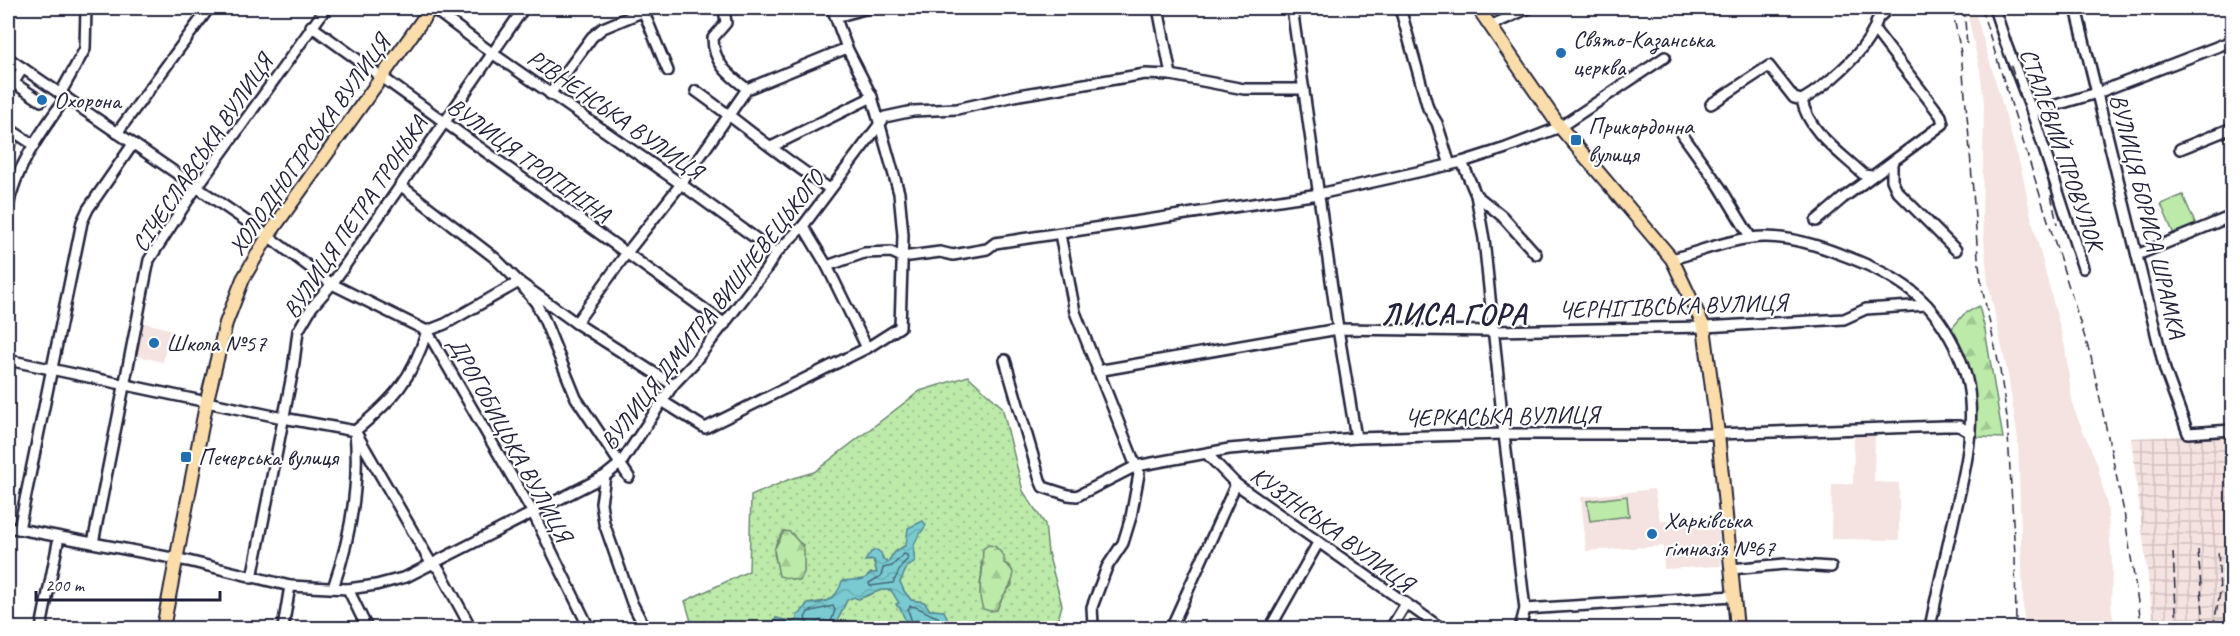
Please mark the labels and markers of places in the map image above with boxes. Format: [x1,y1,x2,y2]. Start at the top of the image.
place label: Свято-Казанська церква [1573,24,1716,82]
marker: Свято-Казанська церква [1554,46,1568,60]
place label: Охорона [54,85,123,115]
marker: Охорона [35,93,49,107]
place label: Прикордонна вулиця [1588,111,1695,169]
marker: Прикордонна вулиця [1569,133,1583,147]
place label: Школа №57 [166,328,267,358]
marker: Школа №57 [147,336,161,350]
place label: Печерська вулиця [198,442,340,472]
marker: Печерська вулиця [179,450,193,464]
place label: Харківська гімназія №67 [1664,505,1776,563]
marker: Харківська гімназія №67 [1645,527,1659,541]

